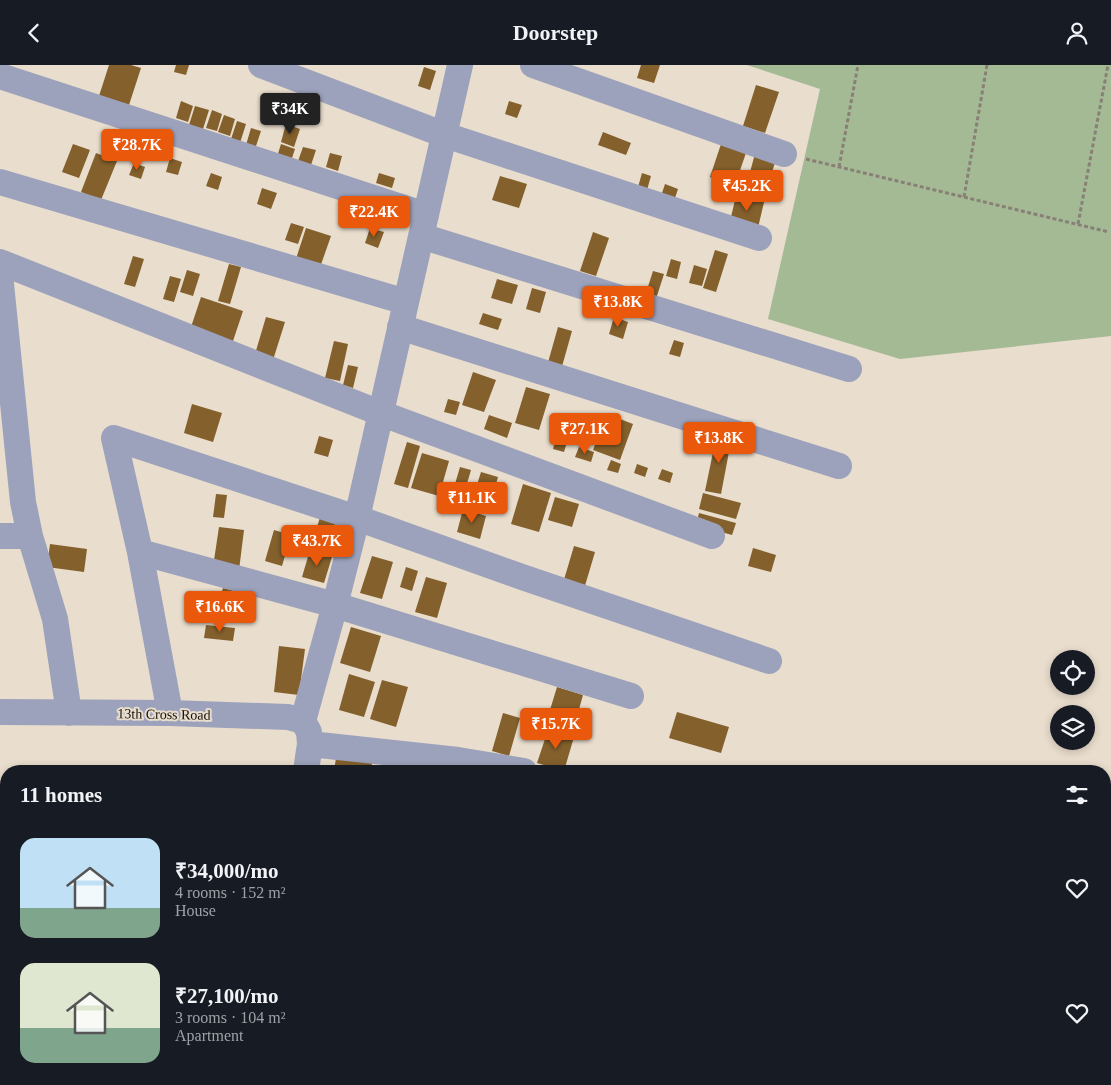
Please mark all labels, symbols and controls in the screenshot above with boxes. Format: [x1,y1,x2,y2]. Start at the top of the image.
icon: back [20,19,48,47]
icon: person [1063,19,1091,47]
text: Doorstep [513,20,598,45]
pin: ₹34K [260,93,320,135]
text: ₹34K [271,100,309,117]
pin: ₹28.7K [96,129,178,171]
text: ₹28.7K [112,136,162,153]
pin: ₹45.2K [706,169,788,212]
text: ₹45.2K [722,177,772,194]
pin: ₹22.4K [333,195,415,238]
text: ₹22.4K [349,203,399,220]
pin: ₹13.8K [577,285,659,328]
text: ₹13.8K [593,293,643,310]
pin: ₹27.1K [544,413,626,455]
text: ₹27.1K [560,420,610,437]
pin: ₹13.8K [678,421,760,464]
text: ₹13.8K [694,429,744,446]
pin: ₹11.1K [431,481,513,524]
text: ₹11.1K [448,489,496,506]
pin: ₹43.7K [276,525,358,567]
text: ₹43.7K [292,532,342,549]
pin: ₹16.6K [179,591,261,633]
text: ₹16.6K [195,598,245,615]
map controls [1050,650,1095,750]
button: locate [1050,650,1095,695]
button: layers [1050,705,1095,750]
street label: 13th Cross Road [117,706,211,723]
pin: ₹15.7K [515,707,597,750]
text: ₹15.7K [531,715,581,732]
icon: filters [1063,781,1091,809]
text: 11 homes [20,783,102,807]
icon: home [60,858,120,918]
text: ₹34,000/mo [175,859,279,883]
icon: heart [1063,874,1091,902]
text: 4 rooms · 152 m² [175,884,286,901]
text: House [175,902,216,919]
icon: home [60,983,120,1043]
text: ₹27,100/mo [175,984,279,1008]
icon: heart [1063,999,1091,1027]
text: 3 rooms · 104 m² [175,1009,286,1026]
text: Apartment [175,1027,243,1044]

